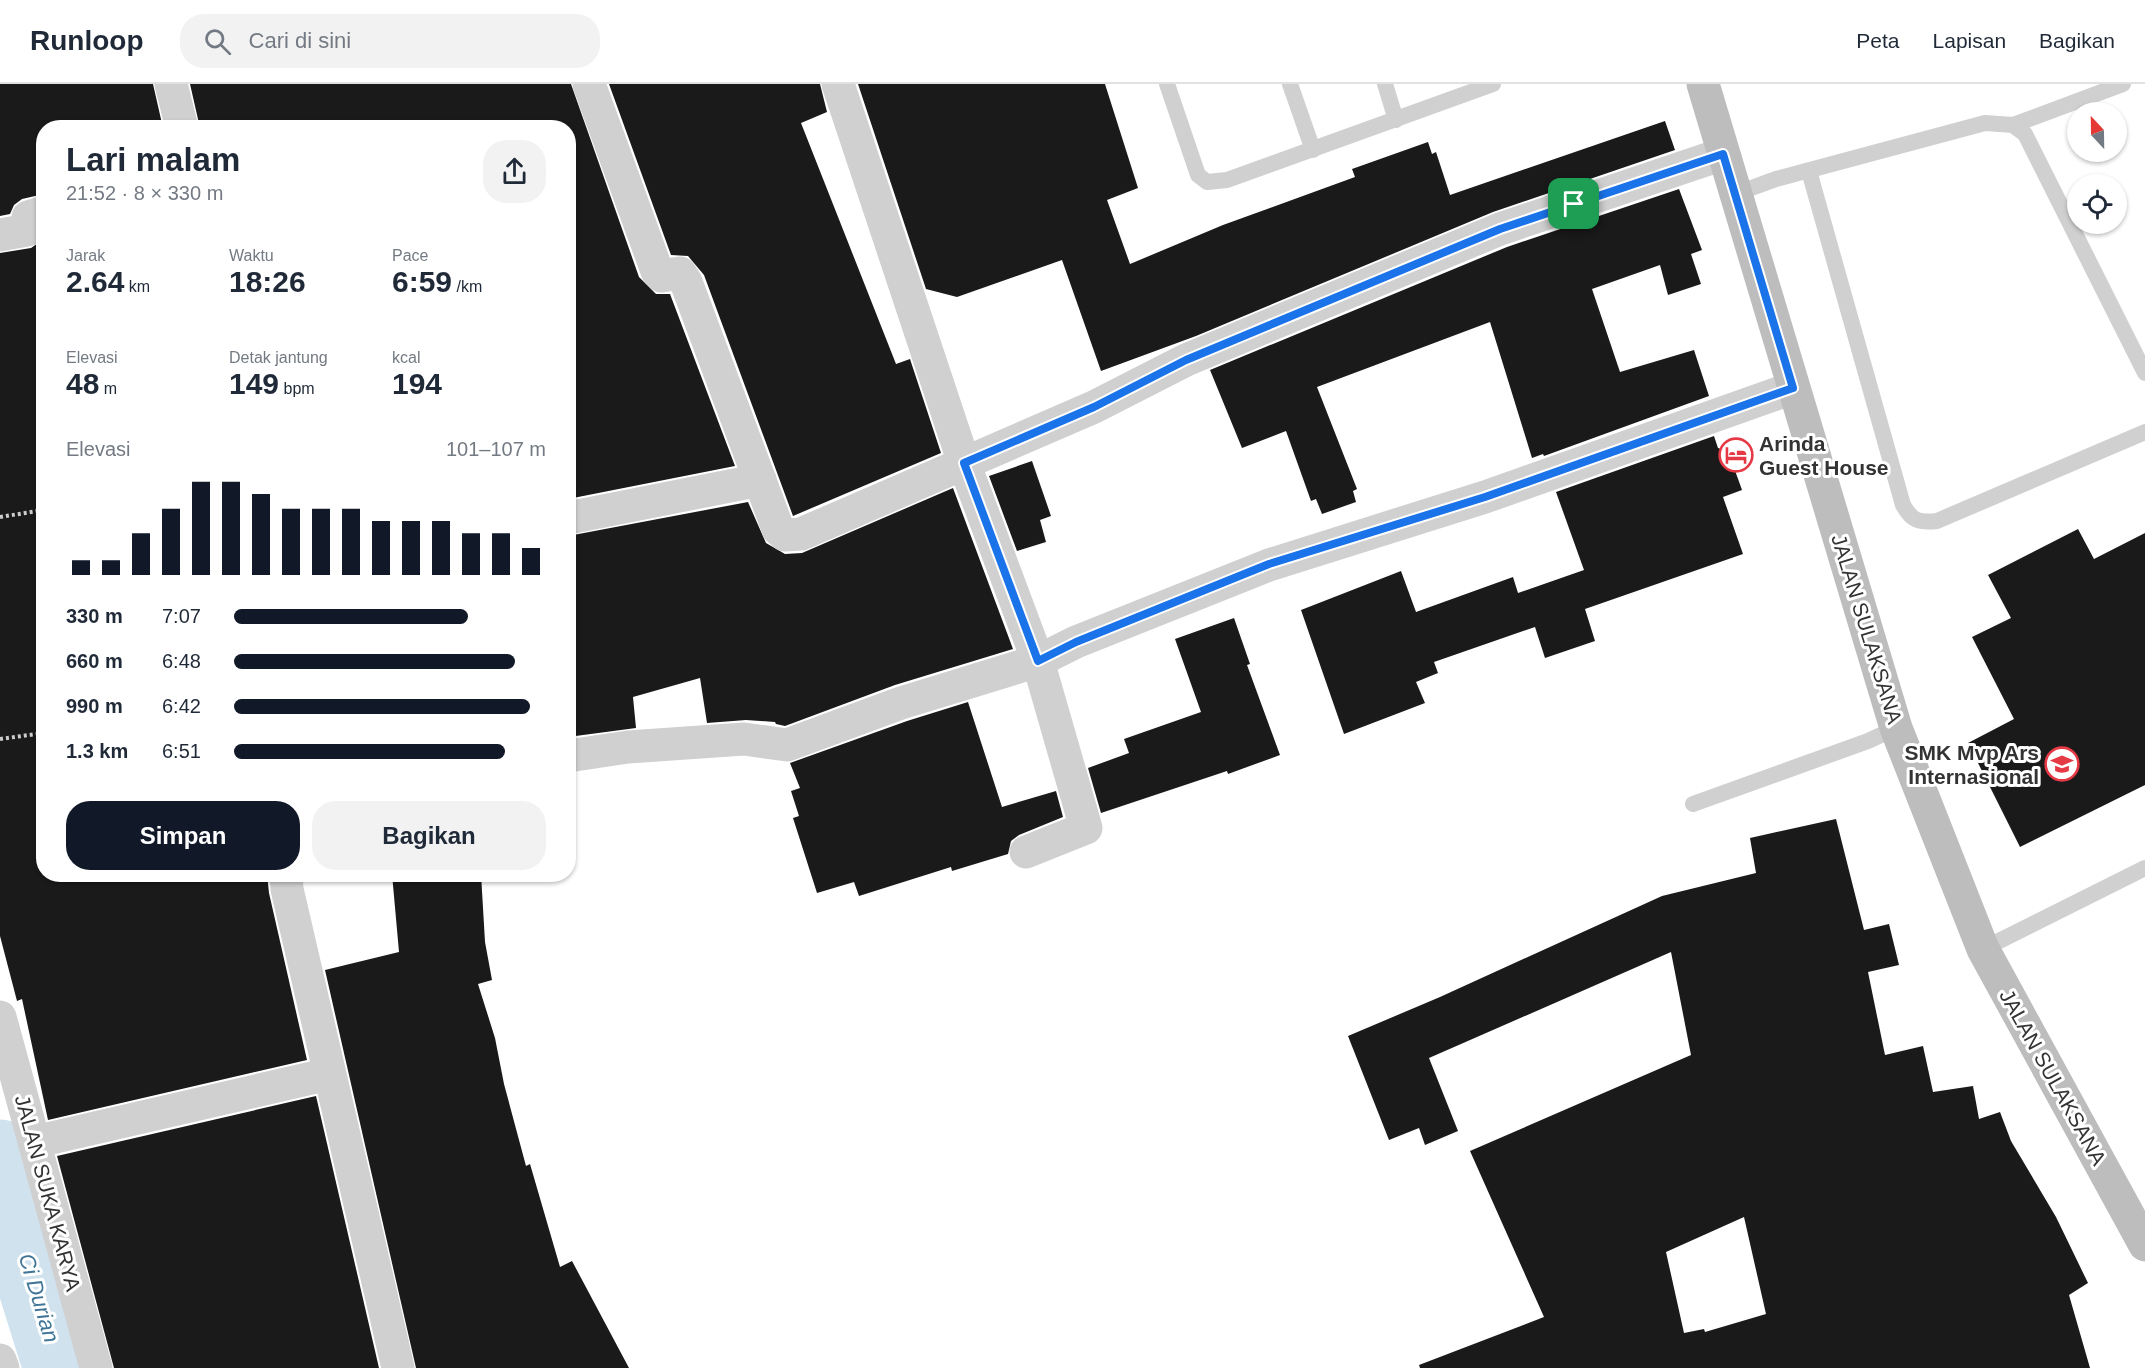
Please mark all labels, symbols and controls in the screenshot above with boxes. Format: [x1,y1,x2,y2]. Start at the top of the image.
search box [180,14,600,68]
text: Runloop [30,25,144,56]
icon: search [201,25,234,58]
text: Cari di sini [249,28,351,53]
text: Peta [1856,29,1900,52]
text: Lapisan [1933,29,2006,52]
text: Bagikan [2039,29,2115,52]
north arrow [2067,102,2127,162]
map controls [2067,102,2127,234]
button: share [483,140,546,203]
text: Lari malam [66,141,240,178]
button: locate [2067,174,2127,234]
pin [1548,178,1599,229]
text: 21:52 · 8 × 330 m [66,182,223,204]
icon: arrive [1557,187,1590,220]
text: Jarak [66,247,105,264]
text: Waktu [229,247,274,264]
text: Pace [392,247,428,264]
text: 2.64 [66,265,124,298]
text: 18:26 [229,265,306,298]
text: 6:59 [392,265,452,298]
text: km [124,278,150,295]
text: /km [452,278,482,295]
text: Elevasi [66,349,118,366]
text: Detak jantung [229,349,328,366]
text: kcal [392,349,420,366]
text: 48 [66,367,99,400]
text: 149 [229,367,279,400]
text: 194 [392,367,442,400]
text: m [99,380,117,397]
text: bpm [279,380,315,397]
place label: Arinda Guest House [1759,432,1889,479]
hotel icon: Arinda Guest House [1718,437,1754,473]
text: Elevasi [66,438,130,460]
text: 101–107 m [446,438,546,460]
street label: JALAN SULAKSANA [1827,531,1907,727]
text: 330 m [66,605,123,627]
text: 7:07 [162,605,201,627]
text: 660 m [66,650,123,672]
text: 6:48 [162,650,201,672]
text: 990 m [66,695,123,717]
text: 6:42 [162,695,201,717]
text: 1.3 km [66,740,128,762]
text: 6:51 [162,740,201,762]
place label: SMK Mvp Ars Internasional [1904,741,2039,788]
school or university icon: SMK Mvp Ars Internasional [2044,746,2080,782]
button: Simpan [66,801,300,870]
button: Bagikan [312,801,546,870]
street label: JALAN SULAKSANA [1995,985,2111,1169]
street label: JALAN SUKA KARYA [11,1092,85,1294]
water label: Ci Durian [14,1250,64,1346]

